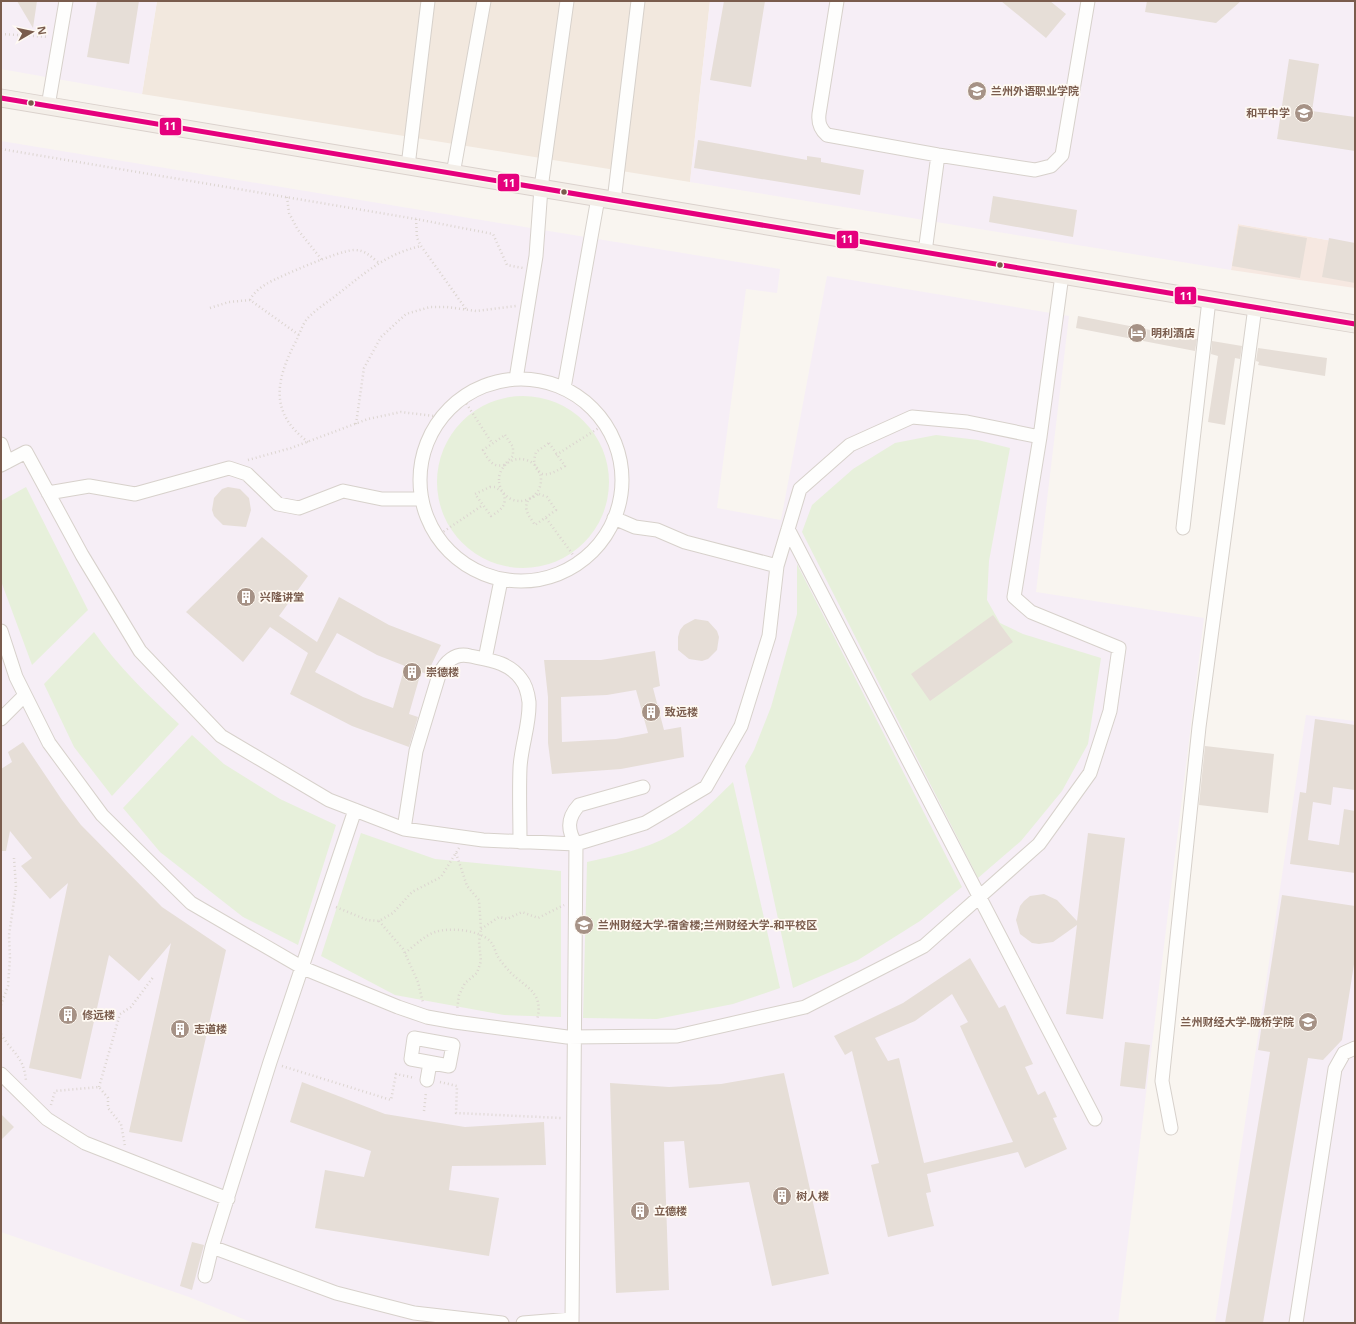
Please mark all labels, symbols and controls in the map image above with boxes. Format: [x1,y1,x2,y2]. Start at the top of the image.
north arrow [12,12,52,52]
text: N [34,25,50,36]
school or university icon: 兰州外语职业学院 [966,80,988,102]
place label: 兰州外语职业学院 [991,83,1079,98]
unlabelled marker [26,98,36,108]
school or university icon: 和平中学 [1293,102,1315,124]
place label: 和平中学 [1246,105,1290,120]
line badge: 11 [159,117,182,136]
text: 11 [164,118,176,133]
line badge: 11 [497,173,520,192]
text: 11 [503,175,515,190]
unlabelled marker [559,187,569,197]
line badge: 11 [836,230,859,249]
text: 11 [841,231,853,246]
unlabelled marker [995,260,1005,270]
line badge: 11 [1174,286,1197,305]
text: 11 [1180,288,1192,303]
hotel icon: 明利酒店 [1126,322,1148,344]
place label: 明利酒店 [1151,325,1195,340]
building icon: 兴隆讲堂 [235,586,257,608]
place label: 兴隆讲堂 [260,589,304,604]
building icon: 崇德楼 [401,661,423,683]
place label: 崇德楼 [426,664,459,679]
building icon: 致远楼 [640,701,662,723]
place label: 致远楼 [665,704,698,719]
school or university icon: 兰州财经大学-宿舍楼;兰州财经大学-和平校区 [573,914,595,936]
place label: 兰州财经大学-宿舍楼;兰州财经大学-和平校区 [598,917,817,932]
building icon: 修远楼 [57,1004,79,1026]
place label: 修远楼 [82,1007,115,1022]
school or university icon: 兰州财经大学-陇桥学院 [1297,1011,1319,1033]
place label: 兰州财经大学-陇桥学院 [1180,1014,1294,1029]
building icon: 志道楼 [169,1018,191,1040]
place label: 志道楼 [194,1021,227,1036]
building icon: 树人楼 [771,1185,793,1207]
place label: 树人楼 [796,1188,829,1203]
building icon: 立德楼 [629,1200,651,1222]
place label: 立德楼 [654,1203,687,1218]

